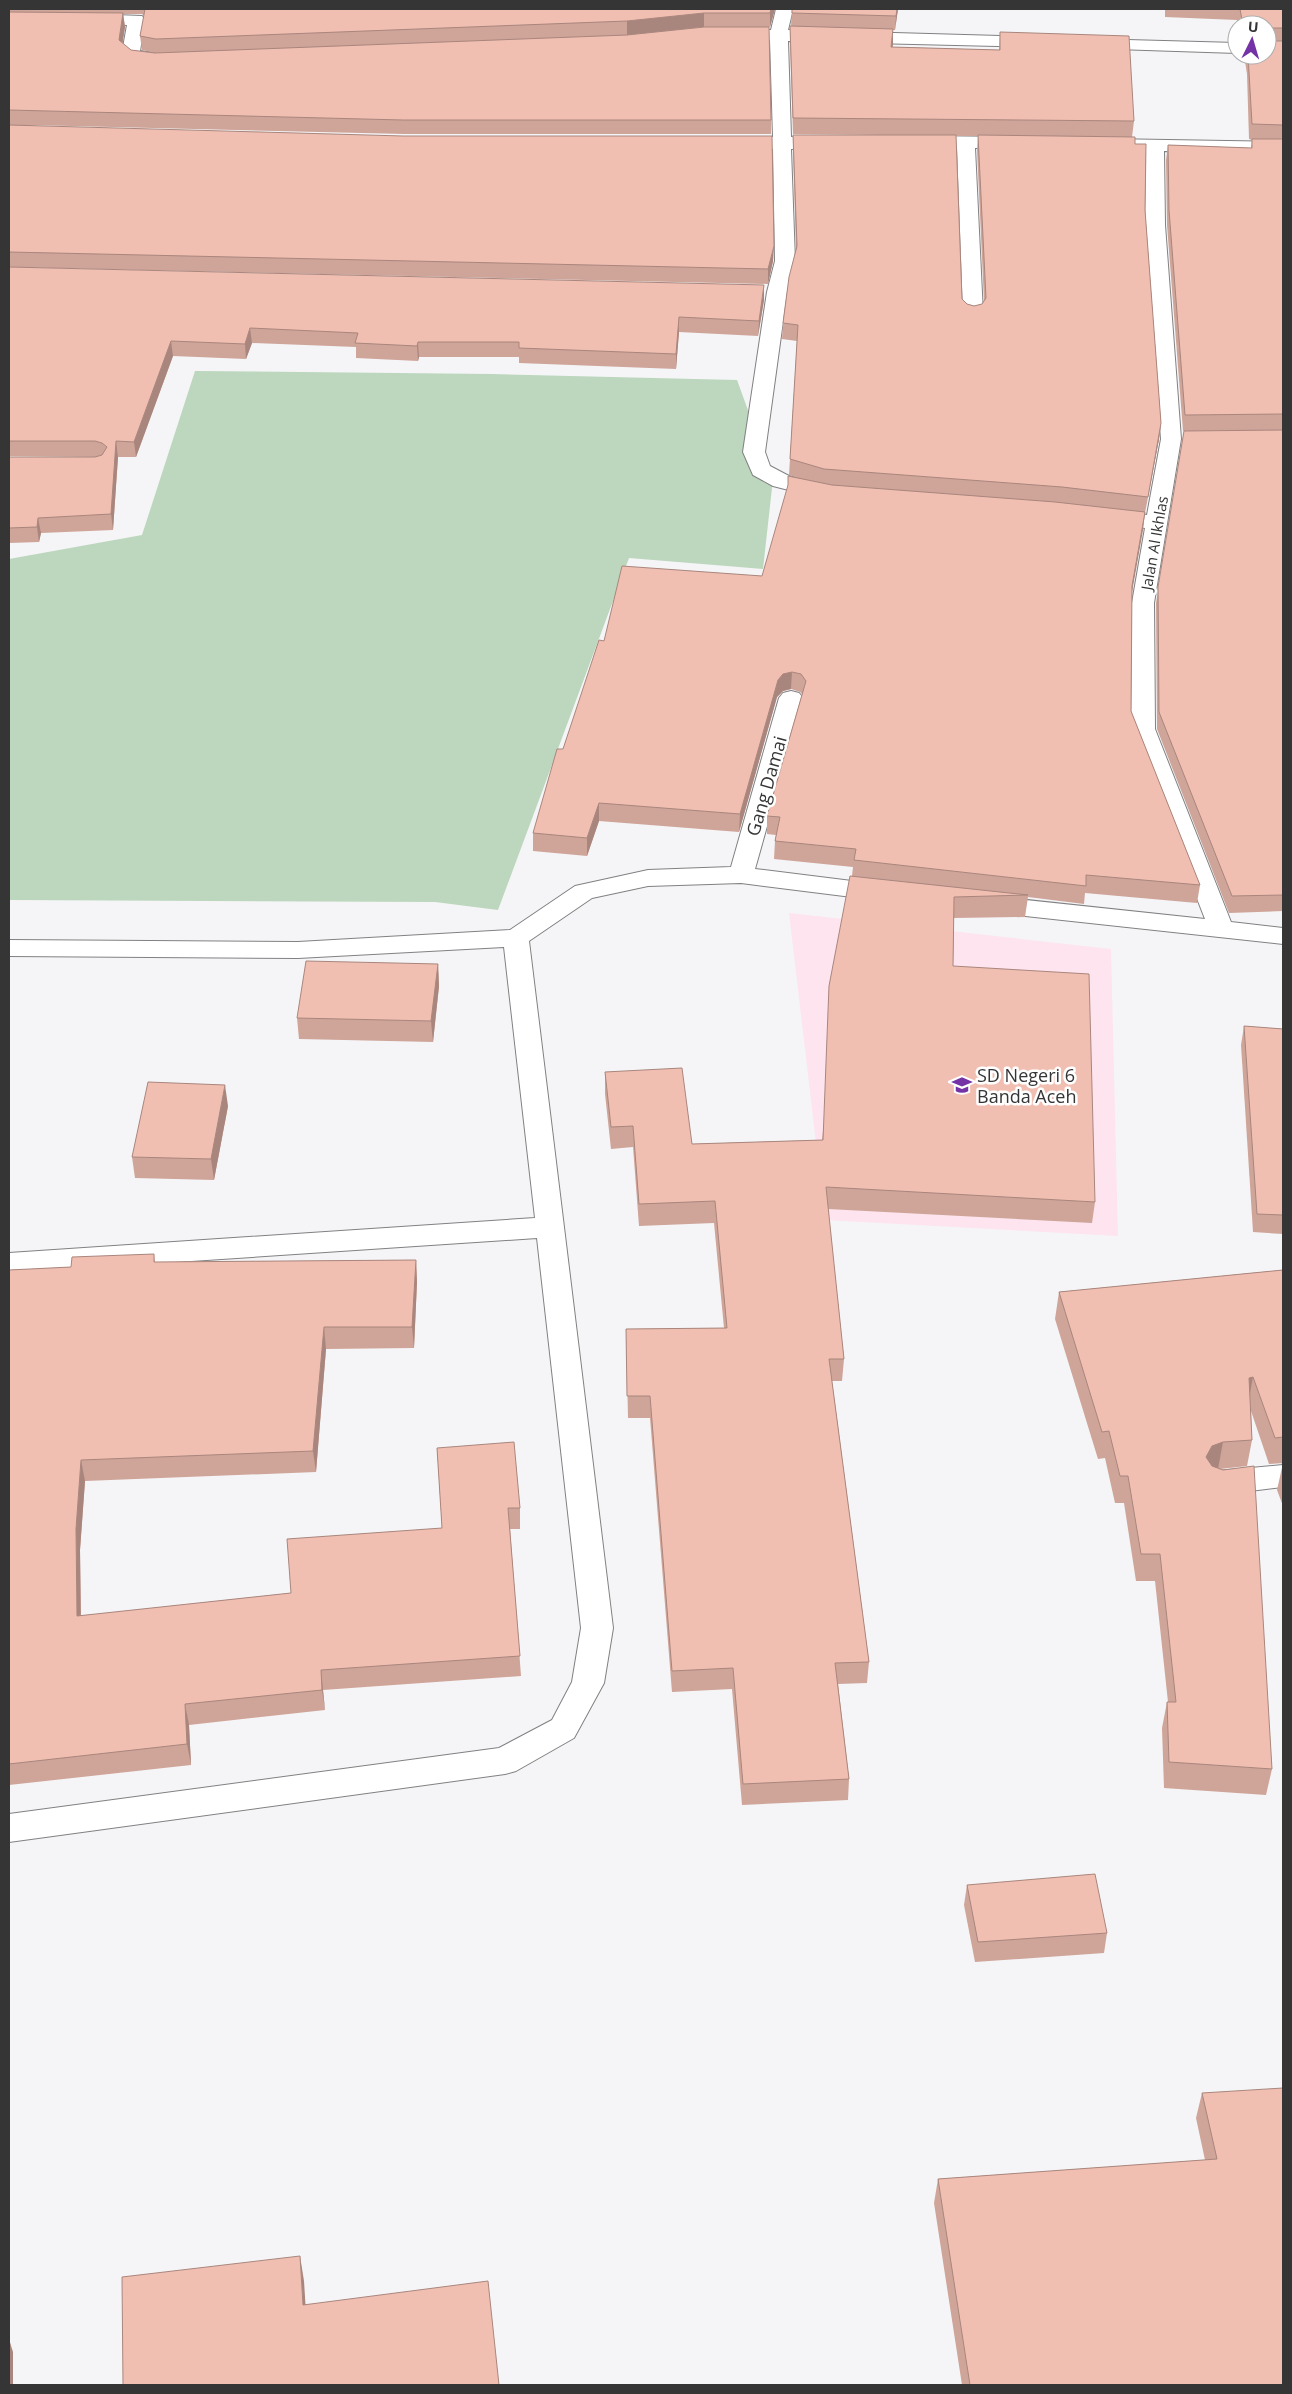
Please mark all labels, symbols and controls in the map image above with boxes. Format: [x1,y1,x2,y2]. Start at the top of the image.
north arrow [1227,15,1277,65]
text: U [1247,17,1259,36]
street label: Jalan Al Ikhlas [1136,494,1172,594]
street label: Gang Damai [740,733,792,839]
place label: SD Negeri 6 Banda Aceh [977,1063,1077,1108]
school or university icon: SD Negeri 6 Banda Aceh [951,1074,973,1096]

